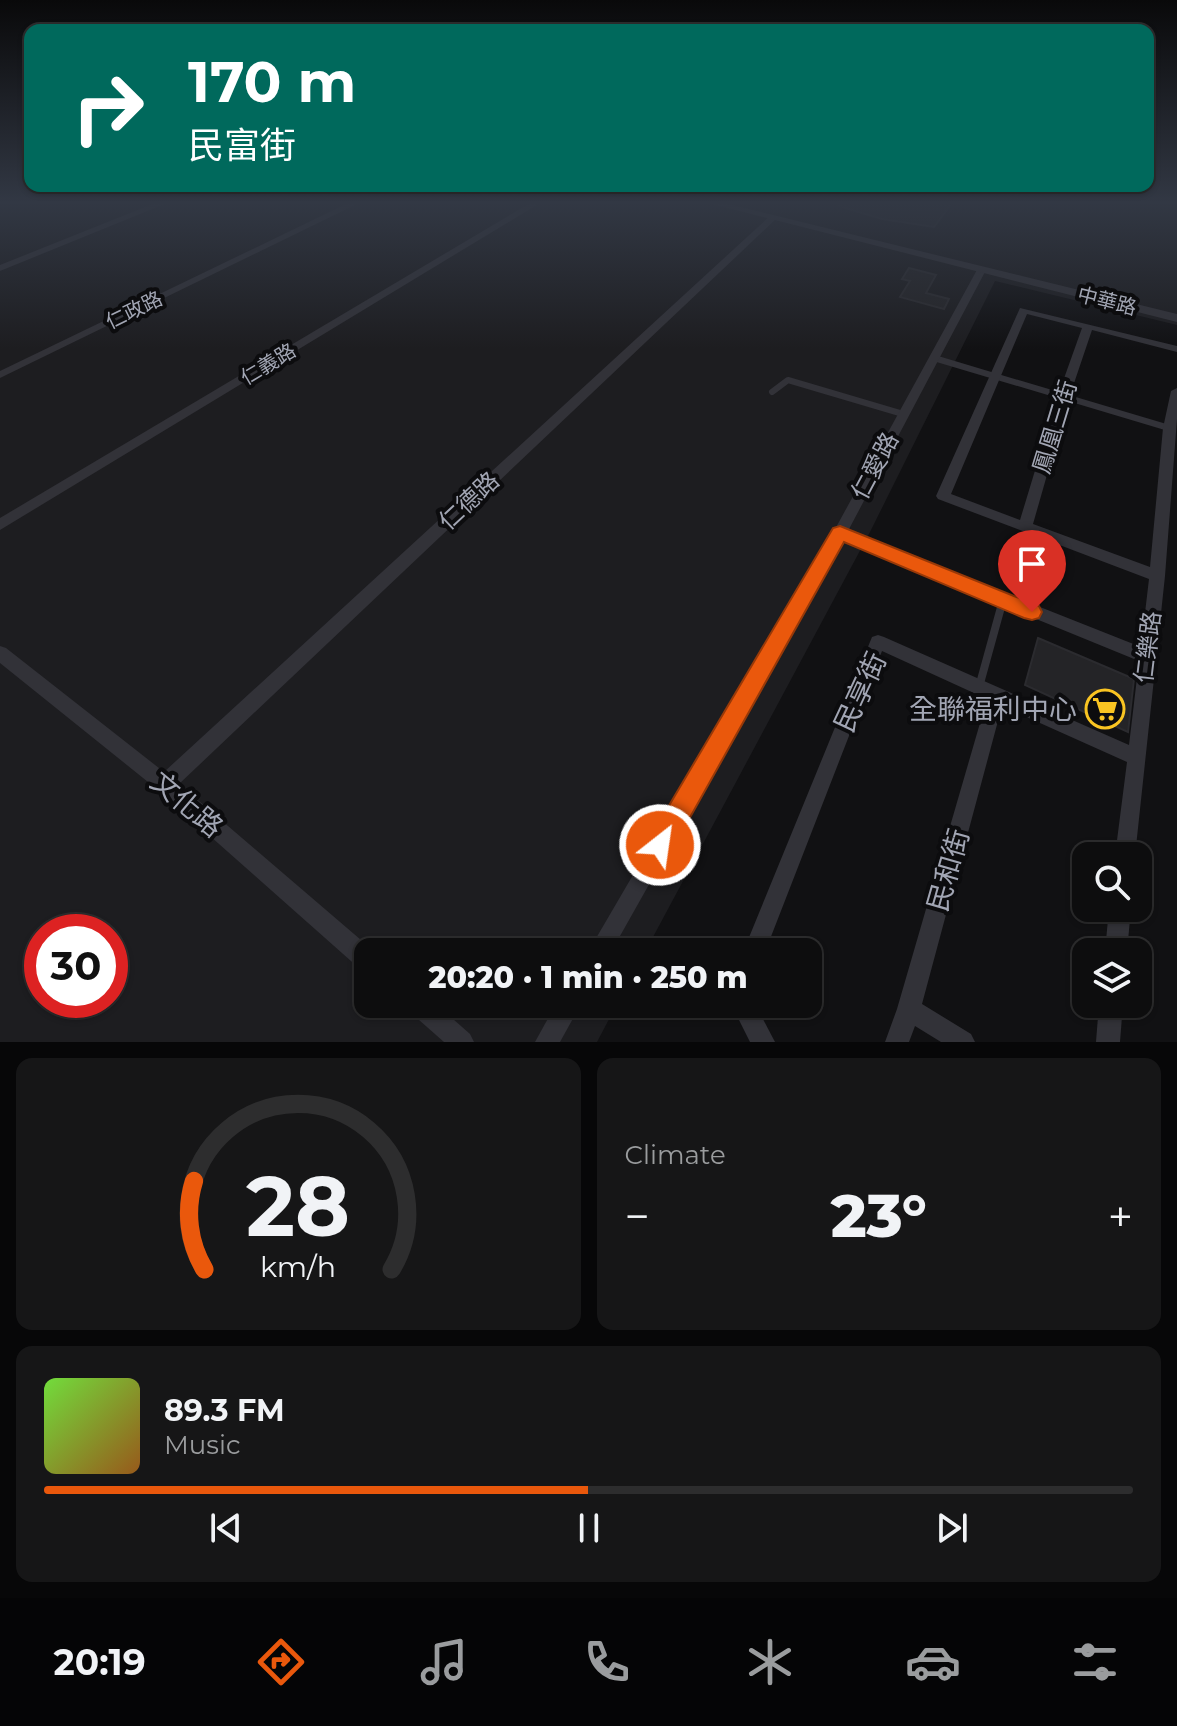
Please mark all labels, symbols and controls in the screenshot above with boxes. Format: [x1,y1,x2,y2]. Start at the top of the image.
text: 170 m [188,48,356,116]
icon: right [56,56,160,160]
text: 民富街 [188,123,296,167]
street label: 中華路 [1075,282,1139,320]
street label: 仁政路 [102,286,166,334]
street label: 仁義路 [236,338,300,390]
street label: 鳳凰三街 [1027,377,1082,477]
street label: 仁愛路 [845,427,904,504]
street label: 仁德路 [432,465,505,536]
pin [998,530,1066,612]
icon: arrive [1010,542,1054,586]
street label: 仁樂路 [1129,609,1166,684]
street label: 民享街 [827,647,893,737]
supermarket icon: 全聯福利中心 [1084,688,1126,730]
place label: 全聯福利中心 [909,692,1077,726]
street label: 文化路 [144,764,230,844]
position arrow [618,803,702,887]
street label: 民和街 [920,825,976,915]
map controls [1072,842,1152,1018]
button: search [1072,842,1152,922]
speed limit sign: 30 [24,914,128,1018]
button: layers [1072,938,1152,1018]
text: 20:20 · 1 min · 250 m [428,959,748,996]
text: Climate [625,1139,726,1171]
text: 28 [246,1155,350,1257]
text: 23° [831,1179,927,1252]
text: − [625,1189,650,1243]
text: + [1108,1189,1133,1243]
text: km/h [260,1249,336,1284]
text: 89.3 FM [164,1392,285,1429]
text: Music [164,1429,241,1461]
icon: previous [204,1506,248,1550]
icon: pause [567,1506,611,1550]
icon: next [930,1506,974,1550]
icon: directions [253,1634,309,1690]
icon: music [416,1634,472,1690]
icon: phone [579,1634,635,1690]
icon: climate [742,1634,798,1690]
icon: car [905,1634,961,1690]
icon: filters [1067,1634,1123,1690]
text: 20:19 [53,1640,146,1684]

